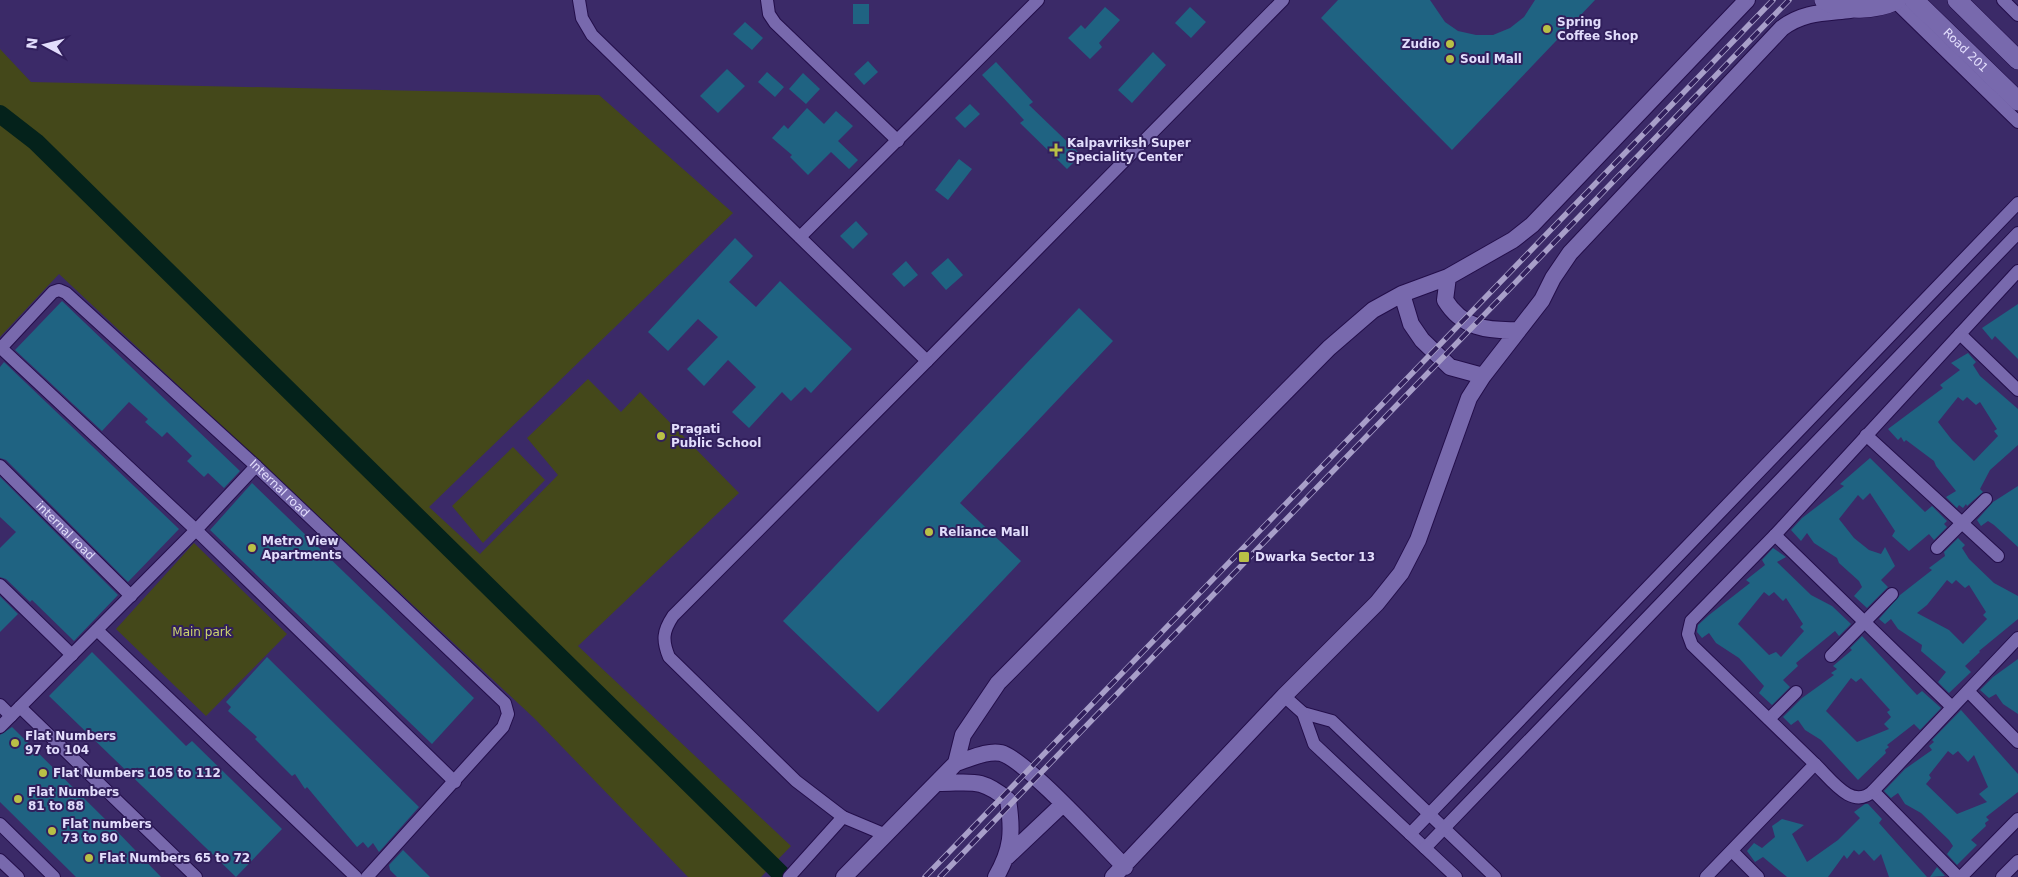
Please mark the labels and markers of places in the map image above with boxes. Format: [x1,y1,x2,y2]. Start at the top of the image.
place label: Spring Coffee Shop [1557,15,1639,43]
marker: Spring Coffee Shop [1541,23,1553,35]
place label: Zudio [1402,37,1440,51]
marker: Zudio [1444,38,1456,50]
place label: Soul Mall [1460,52,1522,66]
marker: Soul Mall [1444,53,1456,65]
place label: Kalpavriksh Super Speciality Center [1067,136,1191,164]
marker: Kalpavriksh Super Speciality Center [1049,143,1063,157]
place label: Pragati Public School [671,422,761,450]
marker: Pragati Public School [655,430,667,442]
place label: Reliance Mall [939,525,1029,539]
marker: Reliance Mall [923,526,935,538]
place label: Metro View Apartments [262,534,342,562]
marker: Metro View Apartments [246,542,258,554]
marker: Dwarka Sector 13 [1237,550,1251,564]
place label: Dwarka Sector 13 [1255,550,1375,564]
place label: Flat Numbers 97 to 104 [25,729,116,757]
marker: Flat Numbers 97 to 104 [9,737,21,749]
place label: Flat Numbers 105 to 112 [53,766,221,780]
marker: Flat Numbers 105 to 112 [37,767,49,779]
place label: Flat Numbers 81 to 88 [28,785,119,813]
marker: Flat Numbers 81 to 88 [12,793,24,805]
place label: Flat numbers 73 to 80 [62,817,152,845]
marker: Flat numbers 73 to 80 [46,825,58,837]
place label: Flat Numbers 65 to 72 [99,851,250,865]
marker: Flat Numbers 65 to 72 [83,852,95,864]

